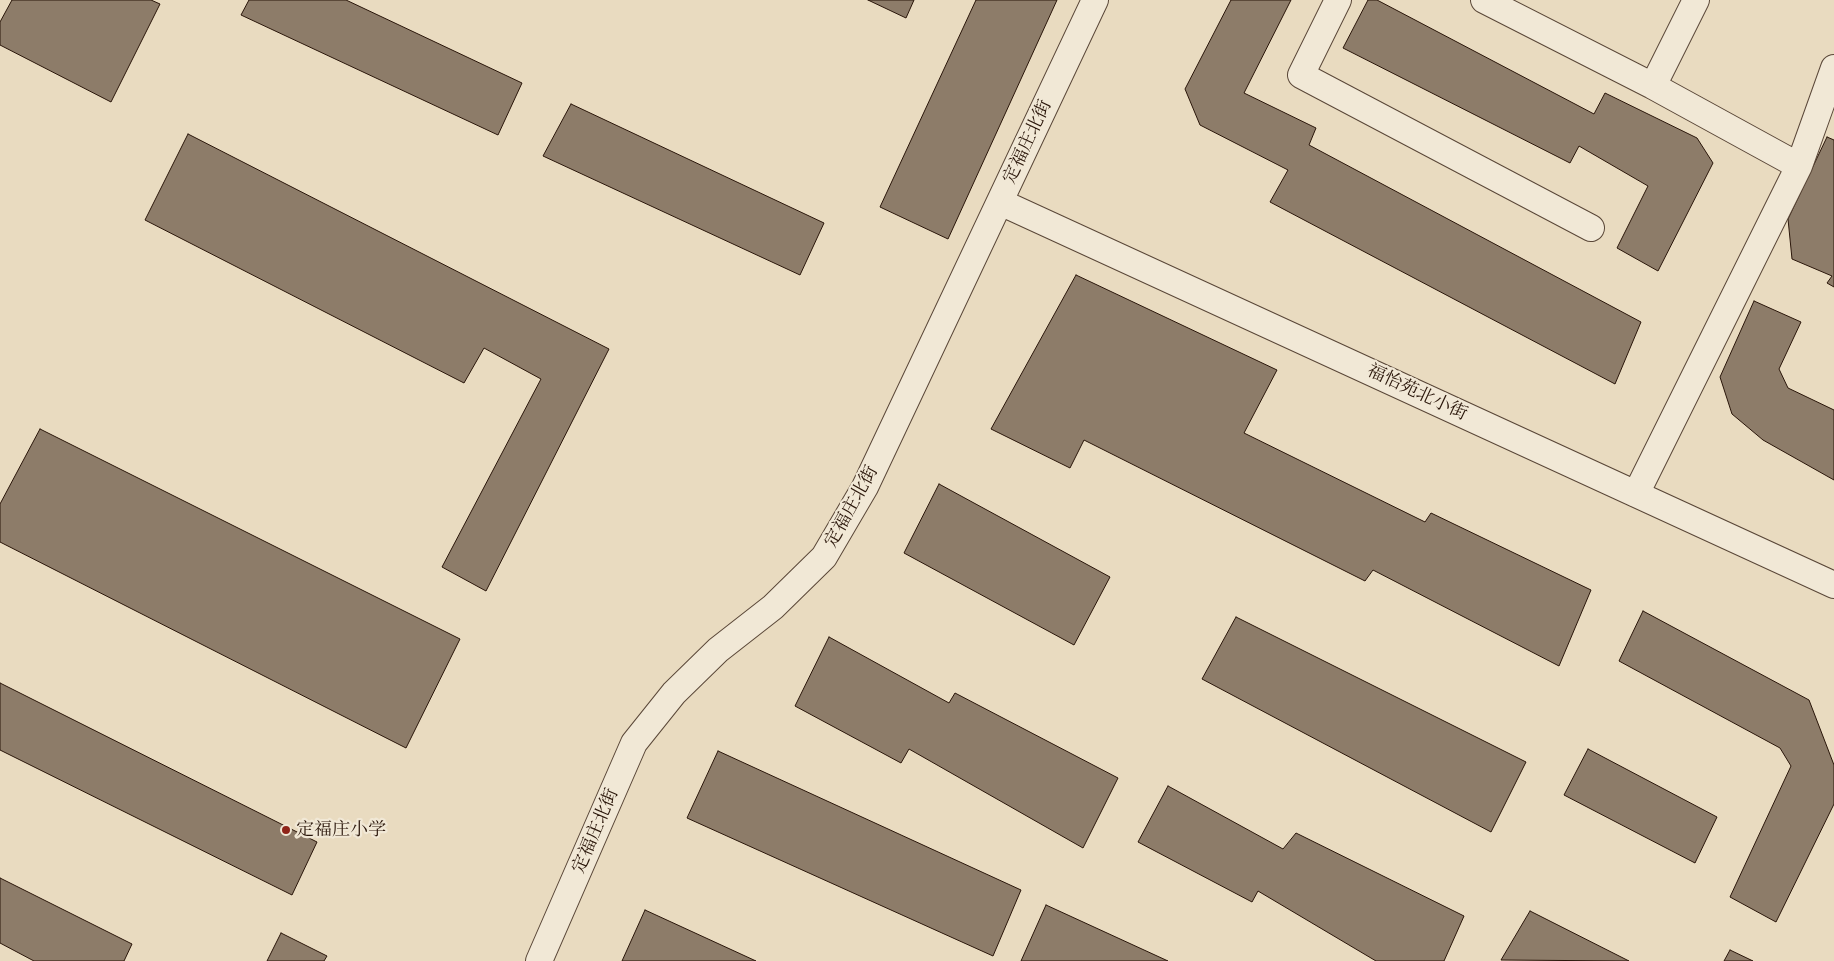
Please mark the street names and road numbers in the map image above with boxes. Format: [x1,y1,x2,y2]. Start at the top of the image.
street label: 定福庄北街 [999,97,1057,187]
street label: 福怡苑北小街 [1363,360,1471,426]
street label: 定福庄北街 [821,462,883,552]
street label: 定福庄北街 [568,785,624,877]

